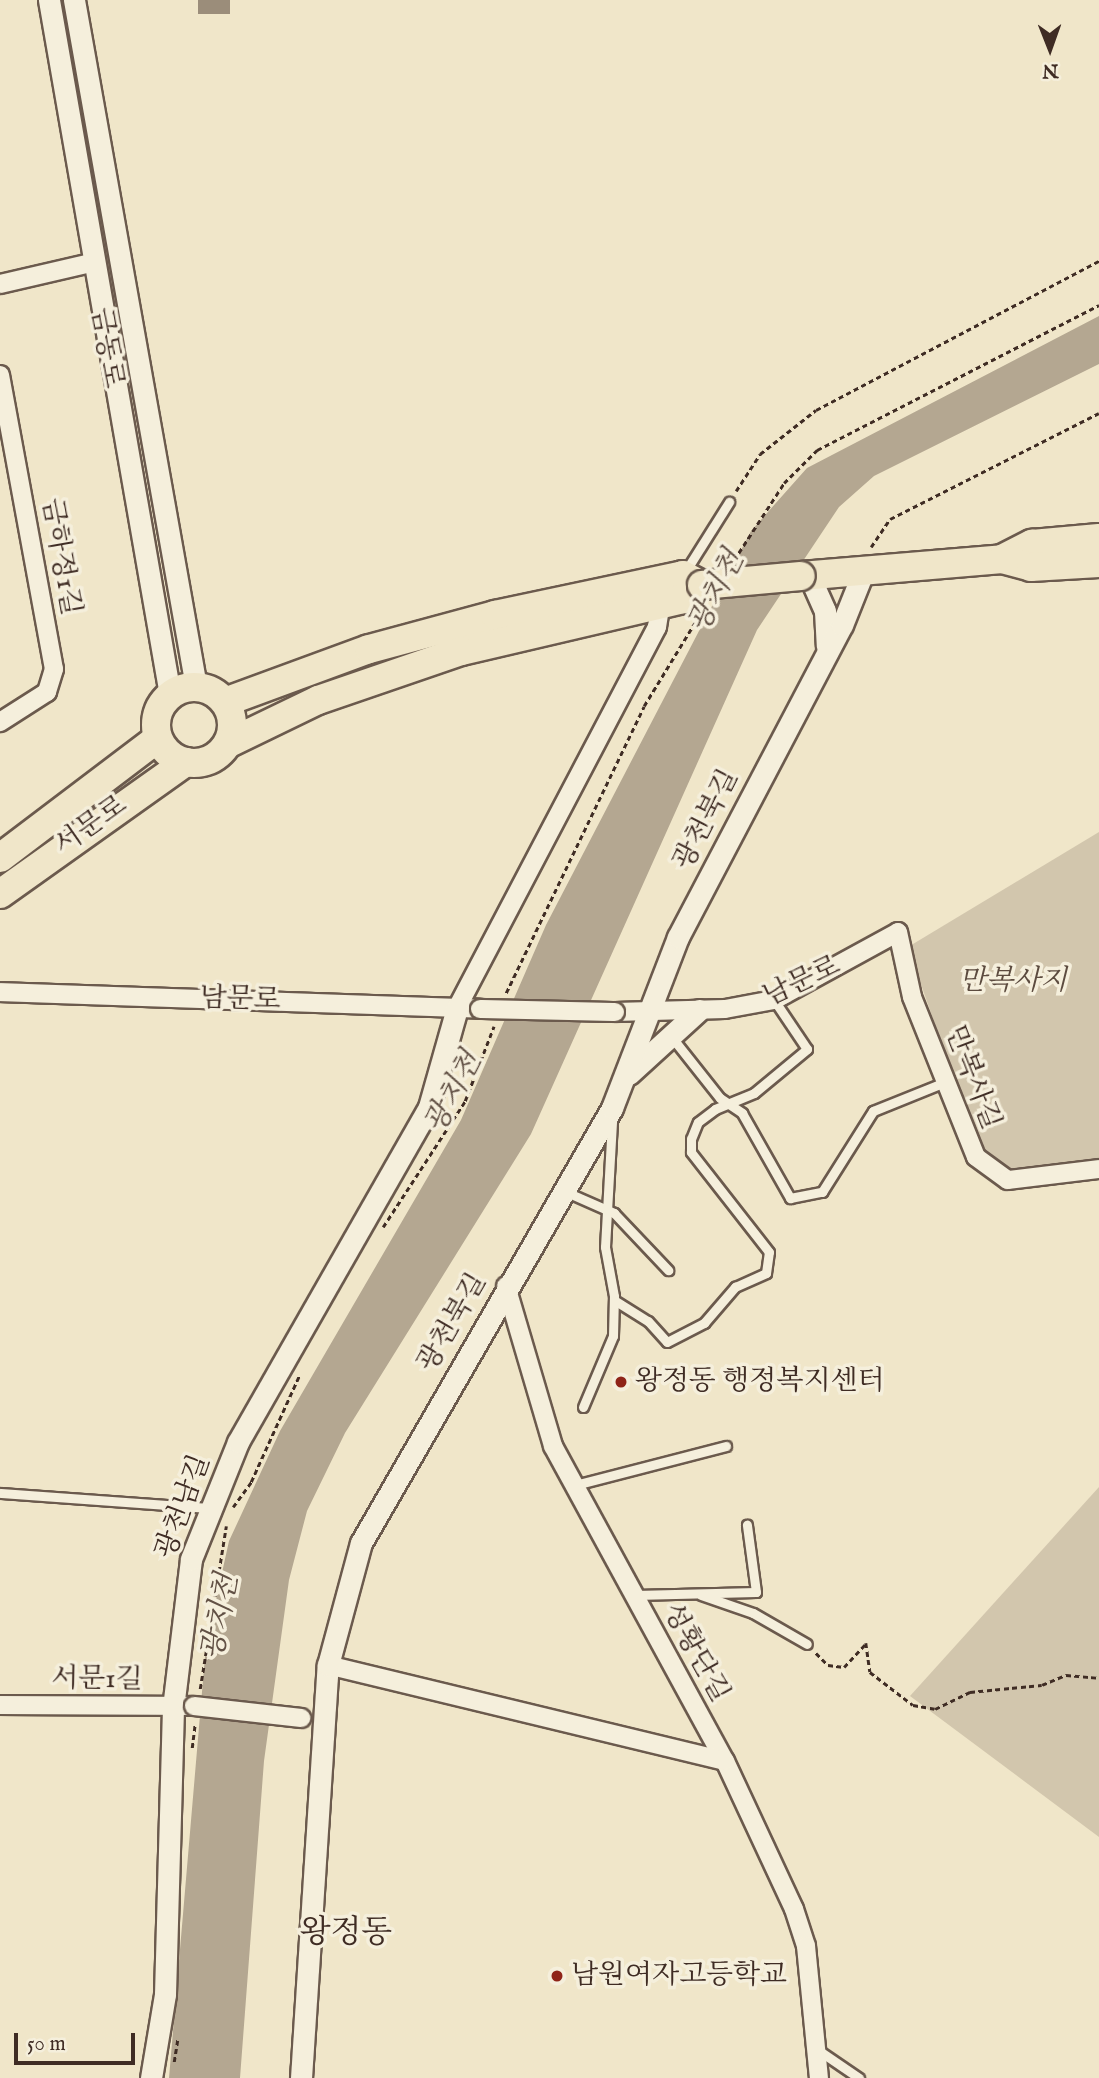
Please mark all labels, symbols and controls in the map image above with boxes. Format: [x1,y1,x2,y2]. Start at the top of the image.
north arrow [1015,14,1085,84]
text: N [1042,58,1059,82]
street label: 금동로 [82,305,130,391]
street label: 금하정1길 [33,496,87,618]
water label: 광치천 [681,545,753,639]
street label: 광천북길 [667,764,747,876]
street label: 서문로 [48,789,134,863]
street label: 남문로 [758,950,846,1014]
park label: 만복사지 [959,965,1067,999]
street label: 남문로 [199,982,281,1018]
street label: 만복사길 [937,1021,1007,1135]
water label: 광치천 [418,1046,490,1140]
street label: 광천북길 [411,1268,495,1378]
place label: 왕정동 행정복지센터 [635,1365,885,1399]
marker: 왕정동 행정복지센터 [613,1374,629,1390]
street label: 광천남길 [150,1450,218,1564]
water label: 광치천 [195,1571,247,1663]
street label: 성황단길 [654,1598,736,1708]
street label: 서문1길 [51,1662,143,1698]
district label: 왕정동 [300,1915,392,1953]
place label: 남원여자고등학교 [571,1959,787,1993]
marker: 남원여자고등학교 [549,1968,565,1984]
scale bar [18,2018,138,2062]
text: 50 m [27,2031,66,2058]

